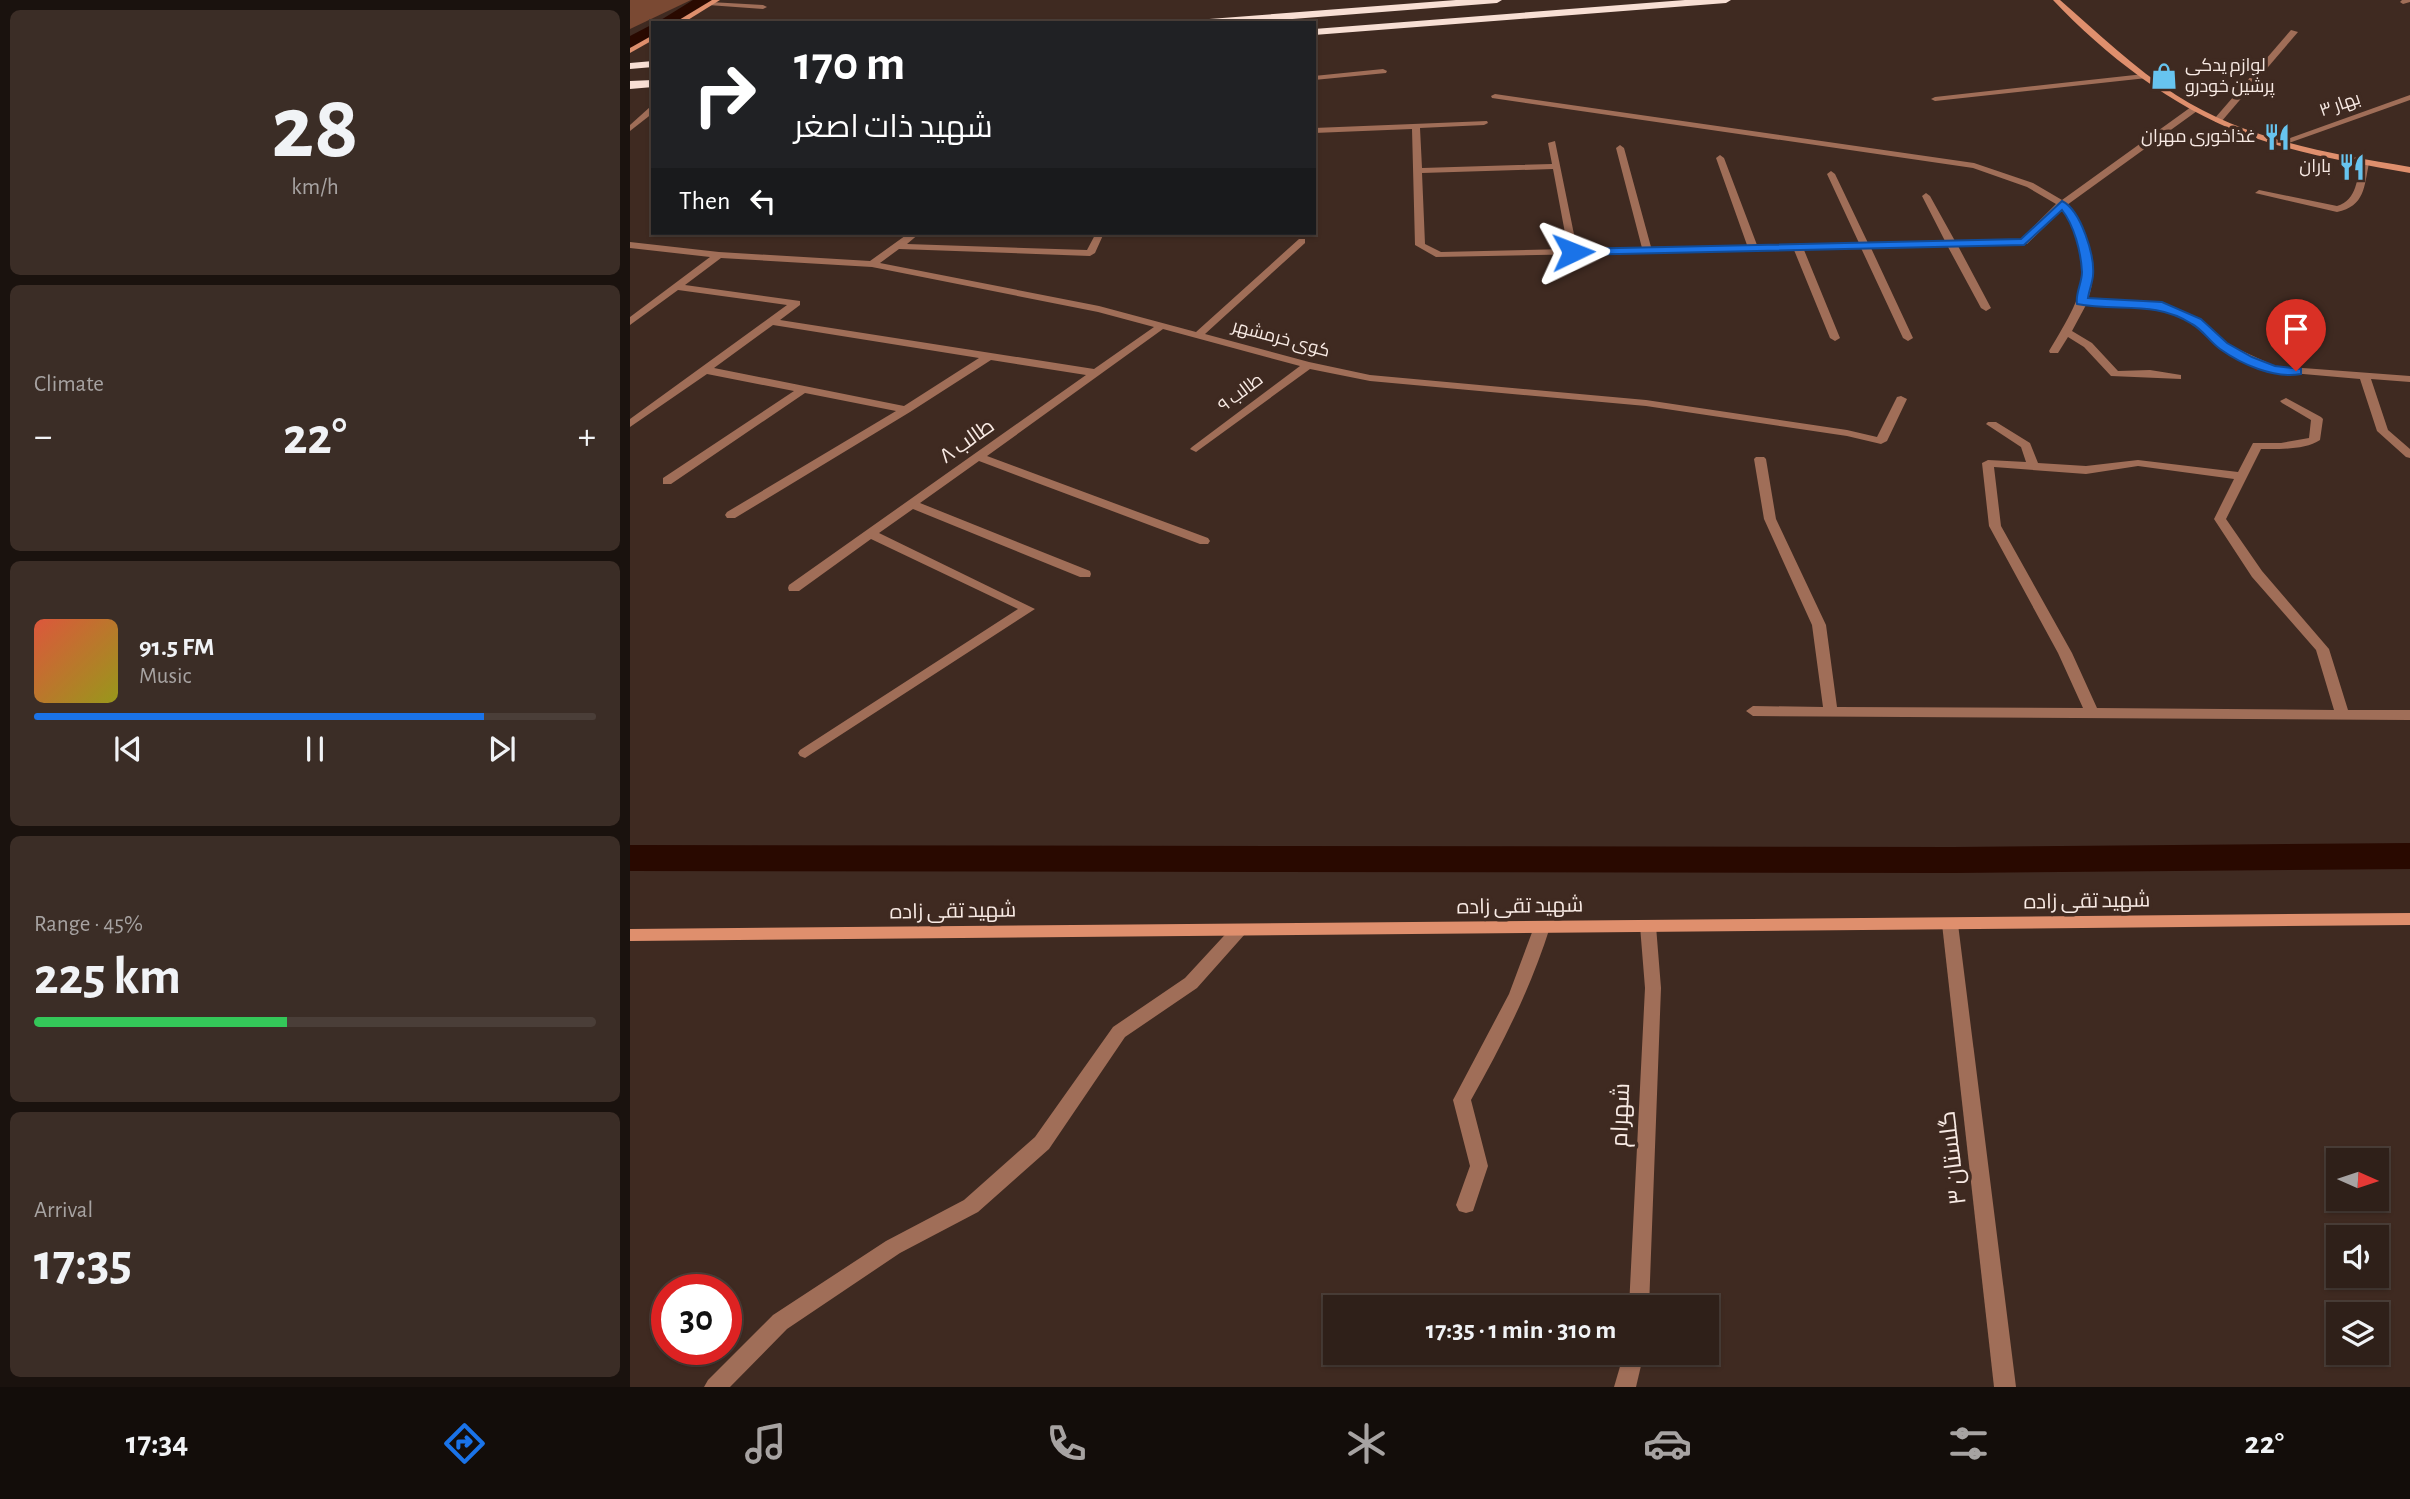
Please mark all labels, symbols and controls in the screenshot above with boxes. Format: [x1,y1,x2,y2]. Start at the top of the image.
text: 170 m [794,40,905,89]
icon: right [679,49,770,140]
place label: لوازم یدکی پرشین خودرو [2185,57,2275,98]
shop icon: لوازم یدکی پرشین خودرو [2149,61,2179,91]
text: 28 [271,83,359,174]
street label: بهار ۳ [2317,90,2363,121]
text: شهید ذات اصغر [794,111,993,143]
restaurant icon: غذاخوری مهران [2262,122,2292,152]
place label: غذاخوری مهران [2141,128,2256,147]
restaurant icon: باران [2337,152,2367,182]
place label: باران [2299,158,2331,177]
text: km/h [291,176,339,199]
icon: left [744,182,782,220]
text: Then [679,188,730,214]
position arrow [1536,215,1610,289]
pin [2266,299,2326,371]
icon: arrive [2277,310,2315,348]
street label: کوی خرمشهر [1229,316,1332,362]
street label: طالب ۹ [1215,371,1267,415]
text: Climate [34,373,104,396]
text: 22° [283,411,347,463]
street label: طالب ۸ [936,415,998,467]
text: − [34,418,52,456]
text: + [578,418,596,456]
text: 91.5 FM [139,634,214,660]
text: Music [139,665,191,688]
icon: previous [109,730,147,768]
icon: pause [296,730,334,768]
icon: next [483,730,521,768]
street label: شهید تقی زاده [2023,889,2151,915]
street label: شهید تقی زاده [1456,894,1584,920]
street label: شهید تقی زاده [889,899,1017,925]
text: Range · 45% [34,913,143,936]
text: 225 km [34,951,181,1003]
street label: شهرام [1607,1082,1637,1148]
street label: گلستان ۳ [1935,1110,1972,1206]
north arrow [2326,1148,2389,1211]
map controls [2326,1148,2389,1365]
text: Arrival [34,1199,93,1222]
button: sound [2326,1225,2389,1288]
text: 17:35 [34,1237,132,1289]
speed limit sign: 30 [651,1274,742,1365]
button: layers [2326,1302,2389,1365]
text: 17:35 · 1 min · 310 m [1426,1317,1616,1343]
icon: directions [440,1419,489,1468]
icon: music [741,1419,790,1468]
icon: phone [1042,1419,1091,1468]
icon: climate [1342,1419,1391,1468]
icon: car [1643,1419,1692,1468]
icon: filters [1944,1419,1993,1468]
text: 17:34 [126,1427,188,1459]
text: 22° [2245,1427,2284,1459]

